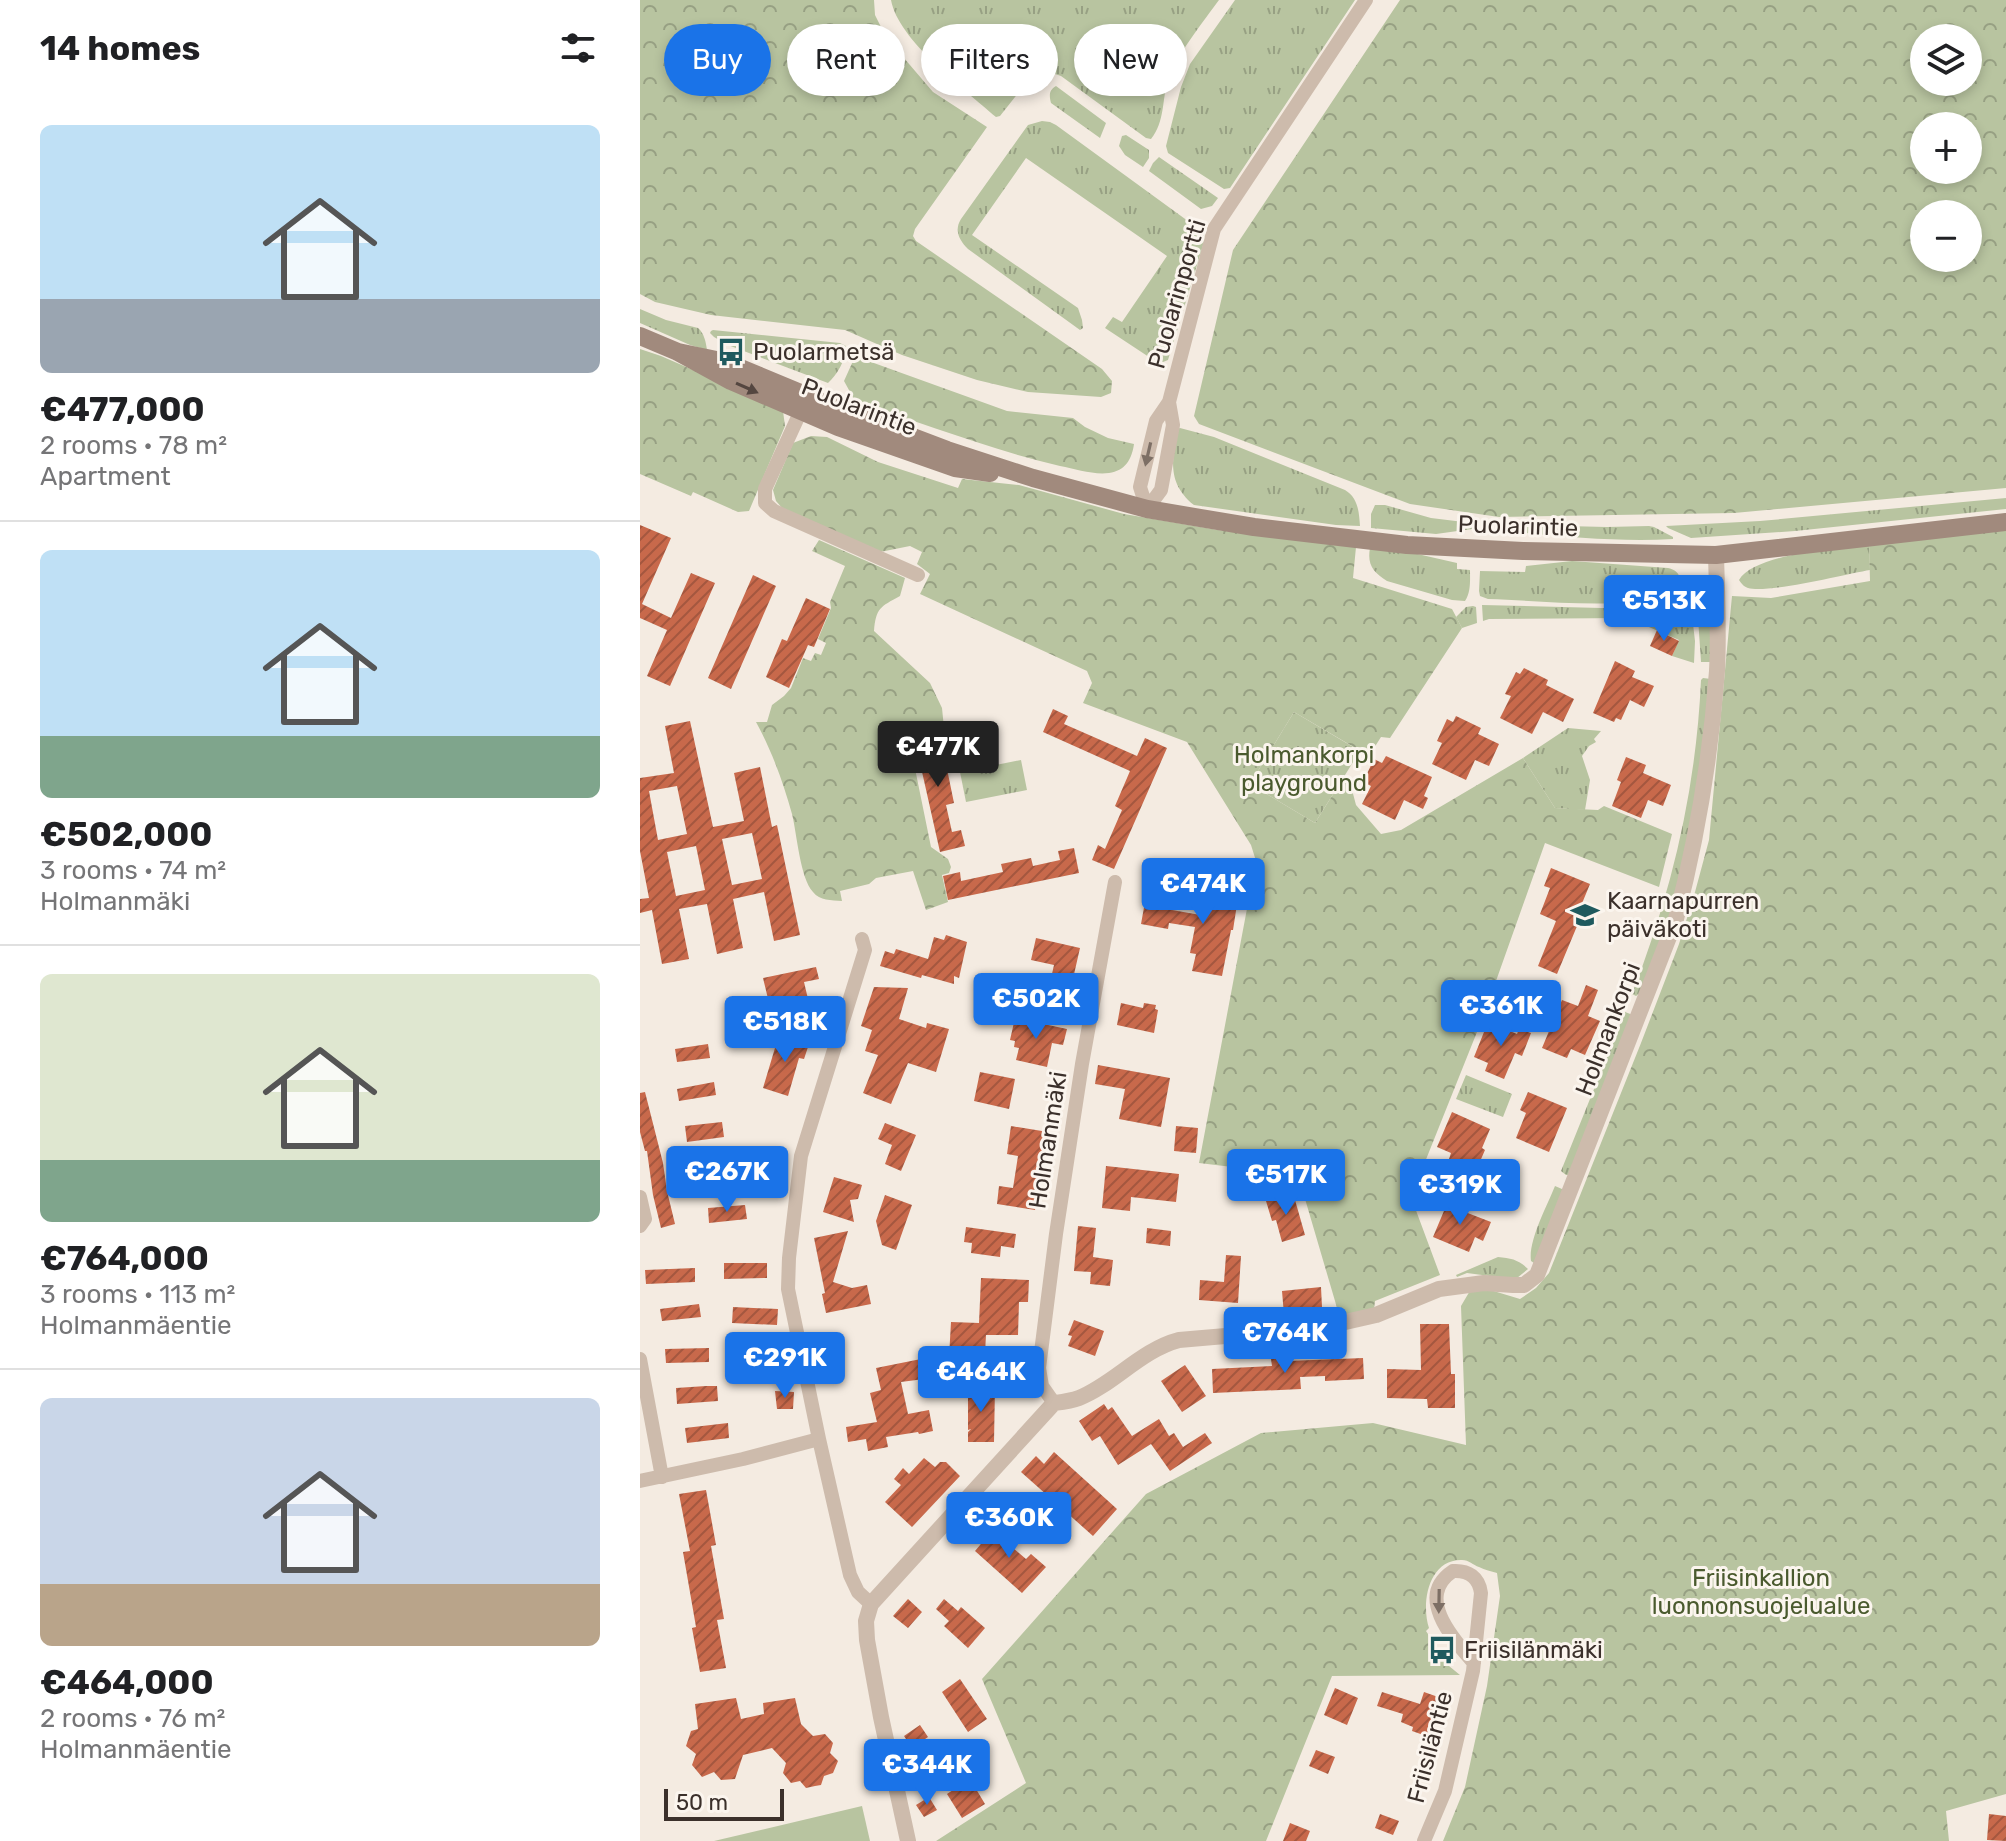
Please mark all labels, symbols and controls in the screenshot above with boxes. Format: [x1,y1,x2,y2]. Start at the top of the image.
chip: Buy [664,24,771,96]
chip: Rent [787,24,905,96]
chip: Filters [921,24,1058,96]
chip: New [1074,24,1187,96]
map controls [1910,24,1982,272]
button: layers [1910,24,1982,96]
icon: filters [556,26,600,70]
text: 14 homes [40,28,200,69]
button: + [1910,112,1982,184]
icon: home [248,177,392,321]
button: − [1910,200,1982,272]
street label: Puolarinportti [1142,216,1212,372]
bus stop icon: Puolarmetsä [716,337,746,367]
place label: Puolarmetsä [753,338,894,366]
street label: Puolarintie [798,372,920,442]
one-way arrow [735,381,759,394]
text: €477,000 [40,389,205,430]
text: 2 rooms · 78 m² [40,430,227,461]
one-way arrow [1141,442,1154,467]
text: Apartment [40,461,171,492]
street label: Puolarintie [1457,510,1579,542]
pin: €513K [1608,575,1720,643]
text: €513K [1622,585,1706,616]
icon: home [248,602,392,746]
pin: €477K [882,721,994,789]
text: €477K [896,731,980,762]
park label: Holmankorpi playground [1234,741,1374,797]
text: €502,000 [40,814,212,855]
text: 3 rooms · 74 m² [40,855,226,886]
pin: €474K [1147,858,1259,926]
text: €474K [1160,868,1246,899]
text: Holmanmäki [40,886,190,917]
place label: Kaarnapurren päiväkoti [1607,887,1759,943]
school or university icon: Kaarnapurren päiväkoti [1570,900,1600,930]
street label: Holmankorpi [1570,958,1646,1100]
pin: €502K [980,973,1092,1041]
pin: €361K [1445,980,1557,1048]
text: €502K [991,983,1081,1014]
text: €361K [1459,990,1543,1021]
pin: €518K [729,996,841,1064]
text: €518K [743,1006,827,1037]
icon: home [248,1026,392,1170]
street label: Holmanmäki [1023,1069,1073,1211]
pin: €267K [671,1146,783,1214]
pin: €517K [1230,1149,1342,1217]
text: €267K [684,1156,770,1187]
text: €517K [1245,1159,1327,1190]
pin: €319K [1404,1159,1516,1227]
text: €319K [1418,1169,1502,1200]
text: €764,000 [40,1238,209,1279]
text: 3 rooms · 113 m² [40,1279,235,1310]
pin: €764K [1229,1307,1341,1375]
text: Holmanmäentie [40,1310,232,1341]
text: €764K [1242,1317,1328,1348]
pin: €291K [729,1332,841,1400]
text: €291K [743,1342,827,1373]
pin: €464K [925,1346,1037,1414]
text: €464K [936,1356,1026,1387]
icon: home [248,1450,392,1594]
pin: €360K [953,1492,1065,1560]
text: €360K [964,1502,1054,1533]
park label: Friisinkallion luonnonsuojelualue [1652,1564,1870,1620]
one-way arrow [1433,1588,1445,1614]
bus stop icon: Friisilänmäki [1427,1635,1457,1665]
place label: Friisilänmäki [1464,1636,1603,1664]
text: €464,000 [40,1662,214,1703]
street label: Friisiläntie [1402,1688,1458,1806]
text: 2 rooms · 76 m² [40,1703,225,1734]
text: Holmanmäentie [40,1734,232,1765]
pin: €344K [871,1739,983,1807]
text: €344K [882,1749,972,1780]
scale bar [664,1785,784,1821]
text: 50 m [676,1789,728,1816]

